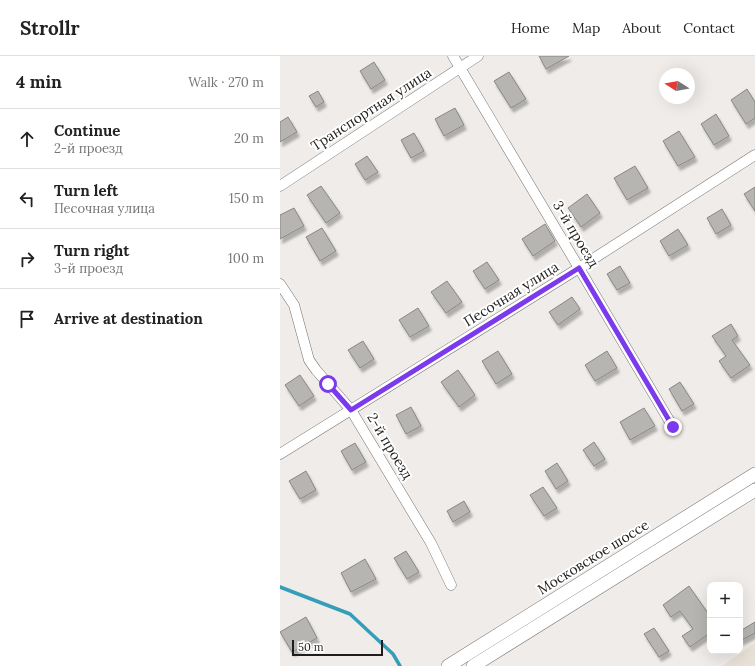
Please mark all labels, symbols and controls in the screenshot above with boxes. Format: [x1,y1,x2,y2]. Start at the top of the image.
text: Strollr [20,16,80,40]
text: Home [511,19,550,37]
text: Map [572,19,600,37]
text: About [622,19,661,37]
text: Contact [683,19,735,37]
street label: Транспортная улица [307,63,435,155]
north arrow [659,68,695,104]
text: 4 min [16,71,62,93]
text: Walk · 270 m [188,74,264,91]
text: Continue [54,121,120,140]
icon: ahead [16,128,38,150]
text: 20 m [234,130,264,147]
text: 2-й проезд [54,140,123,157]
text: Turn left [54,181,118,200]
icon: left [16,188,38,210]
text: 150 m [229,190,264,207]
street label: 3-й проезд [549,197,603,271]
text: Песочная улица [54,200,155,217]
text: Turn right [54,241,130,260]
icon: right [16,248,38,270]
text: 100 m [228,250,264,267]
street label: Песочная улица [460,258,562,330]
text: 3-й проезд [54,260,123,277]
icon: arrive [16,308,38,330]
text: Arrive at destination [54,309,203,328]
route start [319,375,337,393]
street label: 2-й проезд [363,410,417,482]
route end [664,418,682,436]
street label: Московское шоссе [534,515,652,599]
map controls [707,582,743,654]
button: + [707,582,743,618]
button: − [707,618,743,654]
scale bar [292,638,383,657]
text: 50 m [298,640,324,654]

